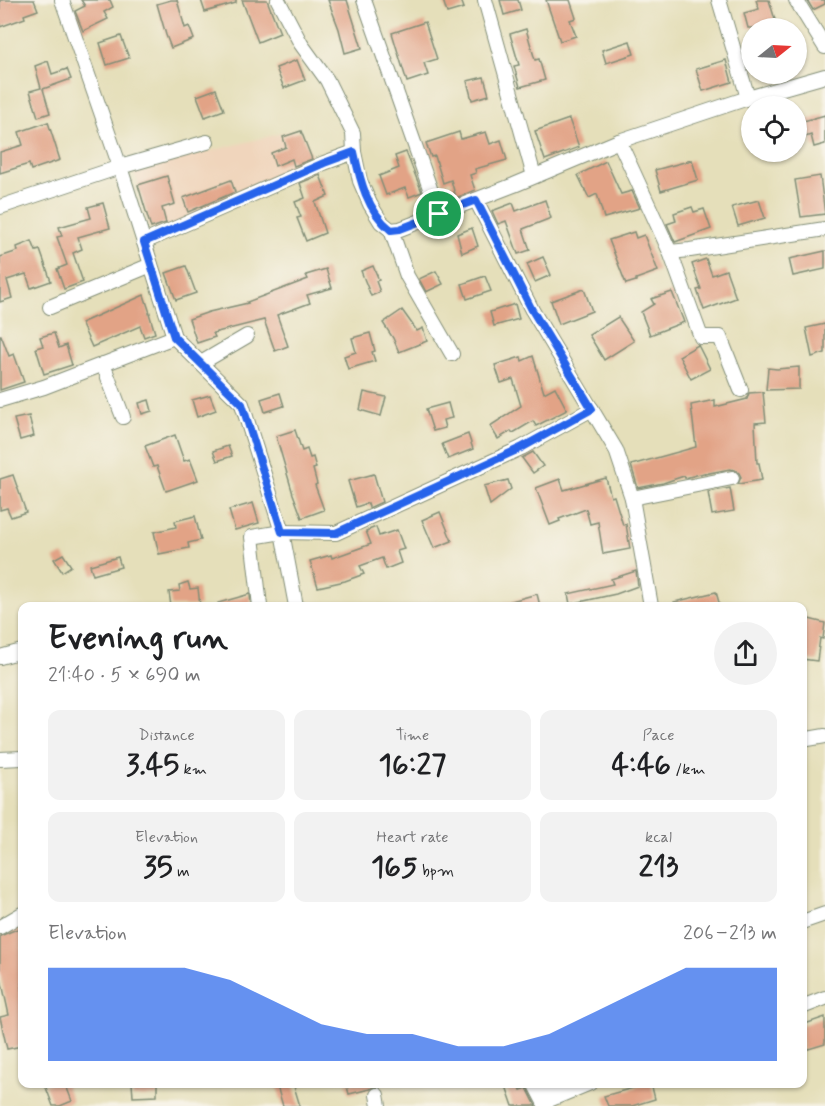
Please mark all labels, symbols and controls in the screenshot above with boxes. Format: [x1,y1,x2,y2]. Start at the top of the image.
north arrow [741,18,807,84]
map controls [741,18,807,162]
button: locate [741,96,807,162]
pin [413,188,464,239]
icon: arrive [422,197,455,230]
text: Evening run [48,617,228,661]
button: share [714,622,777,685]
text: 21:40 · 5 × 690 m [48,662,201,689]
text: Distance [138,725,195,746]
text: Time [396,725,429,746]
text: Pace [643,725,674,746]
text: 3.45 [126,746,179,785]
text: 16:27 [379,746,446,785]
text: 4:46 [611,746,671,785]
text: km [179,759,207,780]
text: /km [671,759,706,780]
text: Elevation [135,827,198,848]
text: Heart rate [377,827,448,848]
text: kcal [645,827,672,848]
text: 35 [143,848,173,887]
text: 165 [371,848,418,887]
text: 213 [639,848,678,887]
text: m [173,861,190,882]
text: bpm [418,861,454,882]
text: Elevation [48,920,127,947]
text: 206–213 m [683,920,777,947]

